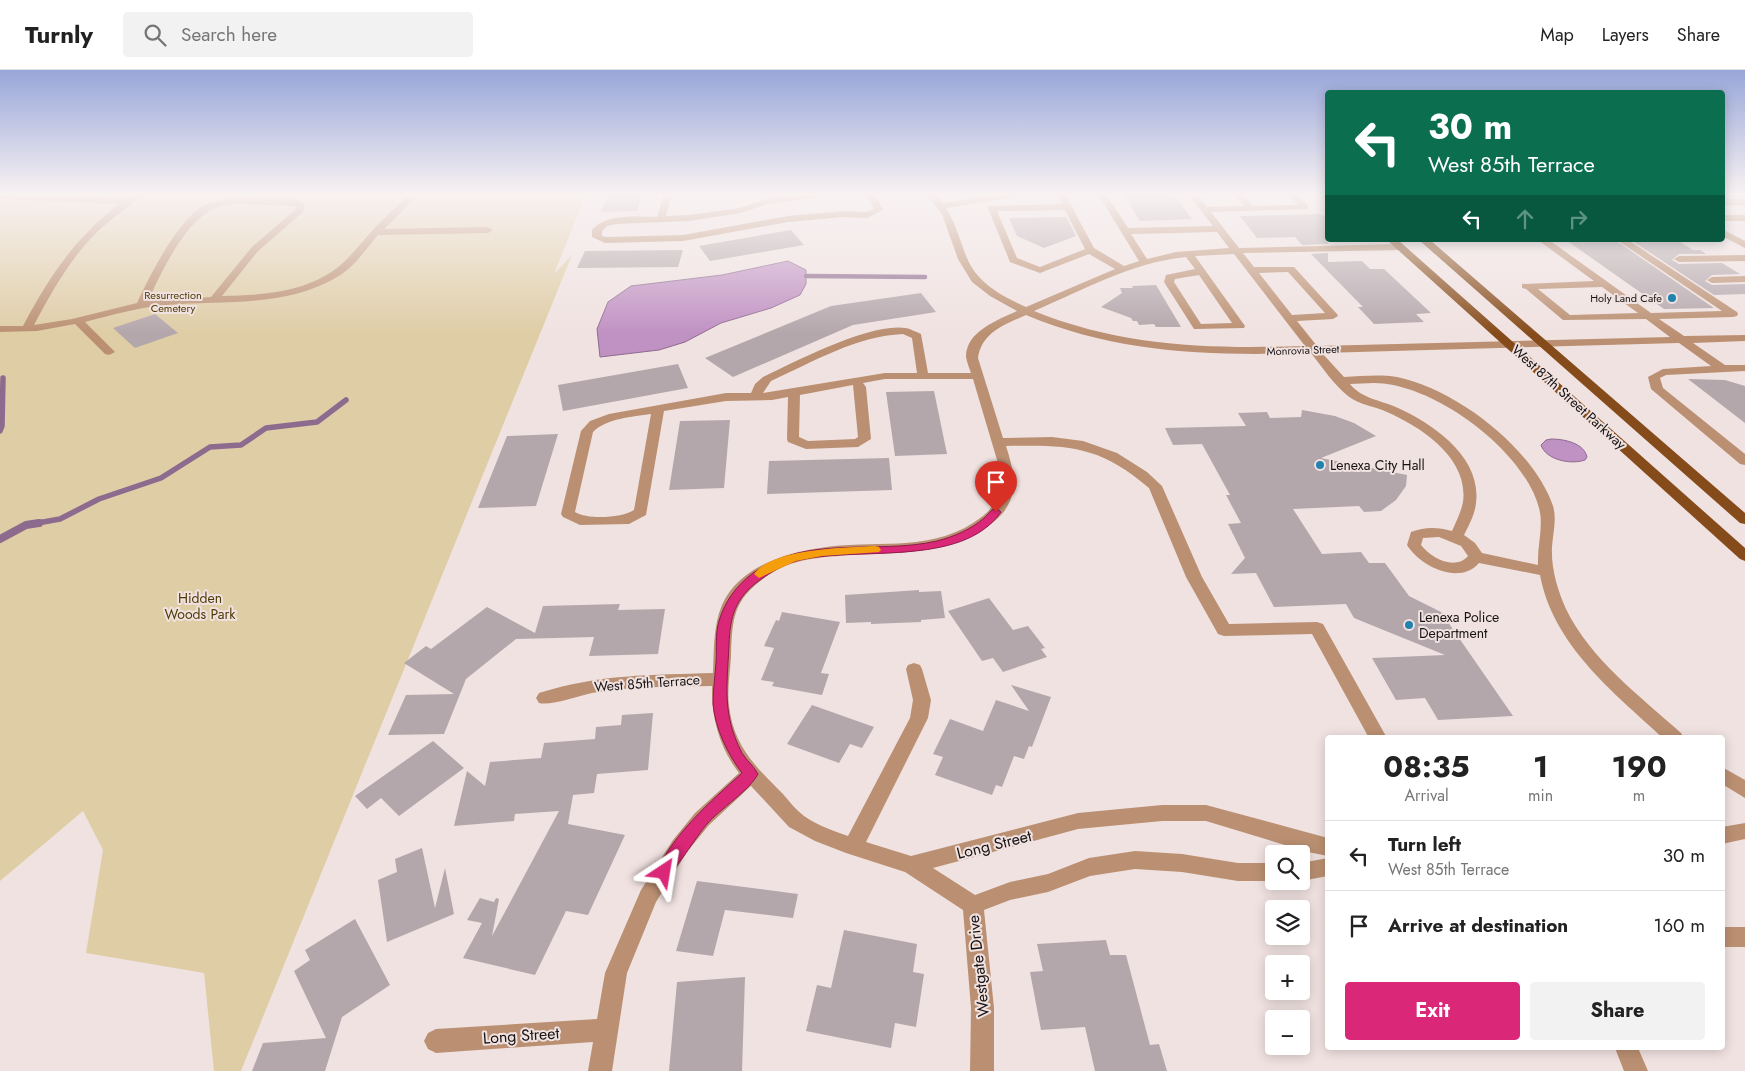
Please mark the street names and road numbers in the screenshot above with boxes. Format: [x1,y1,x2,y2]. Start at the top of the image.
street label: West 87th Street Parkway [1507,340,1631,454]
street label: Monrovia Street [1266,341,1340,359]
street label: West 85th Terrace [593,669,701,697]
street label: Long Street [954,824,1034,865]
street label: Westgate Drive [962,914,995,1018]
street label: Long Street [482,1021,560,1050]

